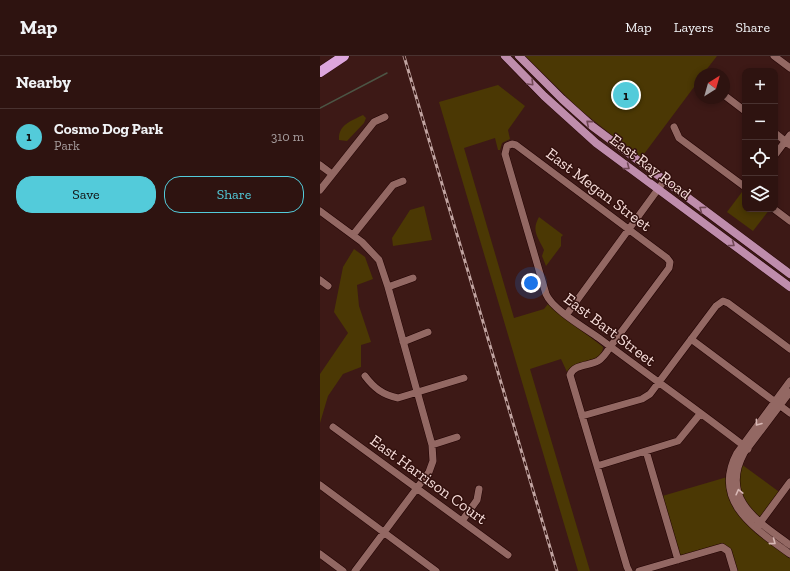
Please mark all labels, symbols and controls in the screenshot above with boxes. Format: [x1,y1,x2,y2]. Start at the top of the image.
text: Map [20,16,57,39]
text: Map [625,19,652,36]
text: Layers [674,19,713,36]
text: Share [735,19,770,36]
north arrow [694,68,730,104]
map controls [742,68,778,212]
button: + [742,68,778,104]
text: Nearby [16,72,71,92]
one-way arrow [526,78,534,86]
pin: 1 [613,80,639,110]
button: − [742,104,778,140]
text: Cosmo Dog Park [54,120,163,138]
one-way arrow [587,121,594,128]
text: 1 [26,129,32,144]
text: 310 m [271,129,304,144]
street label: East Ray Road [606,130,695,203]
text: Park [54,138,80,153]
button: locate [742,140,778,176]
street label: East Megan Street [542,144,655,235]
one-way arrow [623,162,630,169]
button: Save [16,176,156,213]
button: Share [164,176,304,213]
button: layers [742,176,778,212]
one-way arrow [700,207,707,214]
one-way arrow [728,239,735,247]
your location [521,273,541,293]
street label: East Bart Street [560,289,659,370]
one-way arrow [756,419,763,426]
street label: East Harrison Court [367,431,491,528]
one-way arrow [735,488,743,495]
one-way arrow [769,537,776,544]

